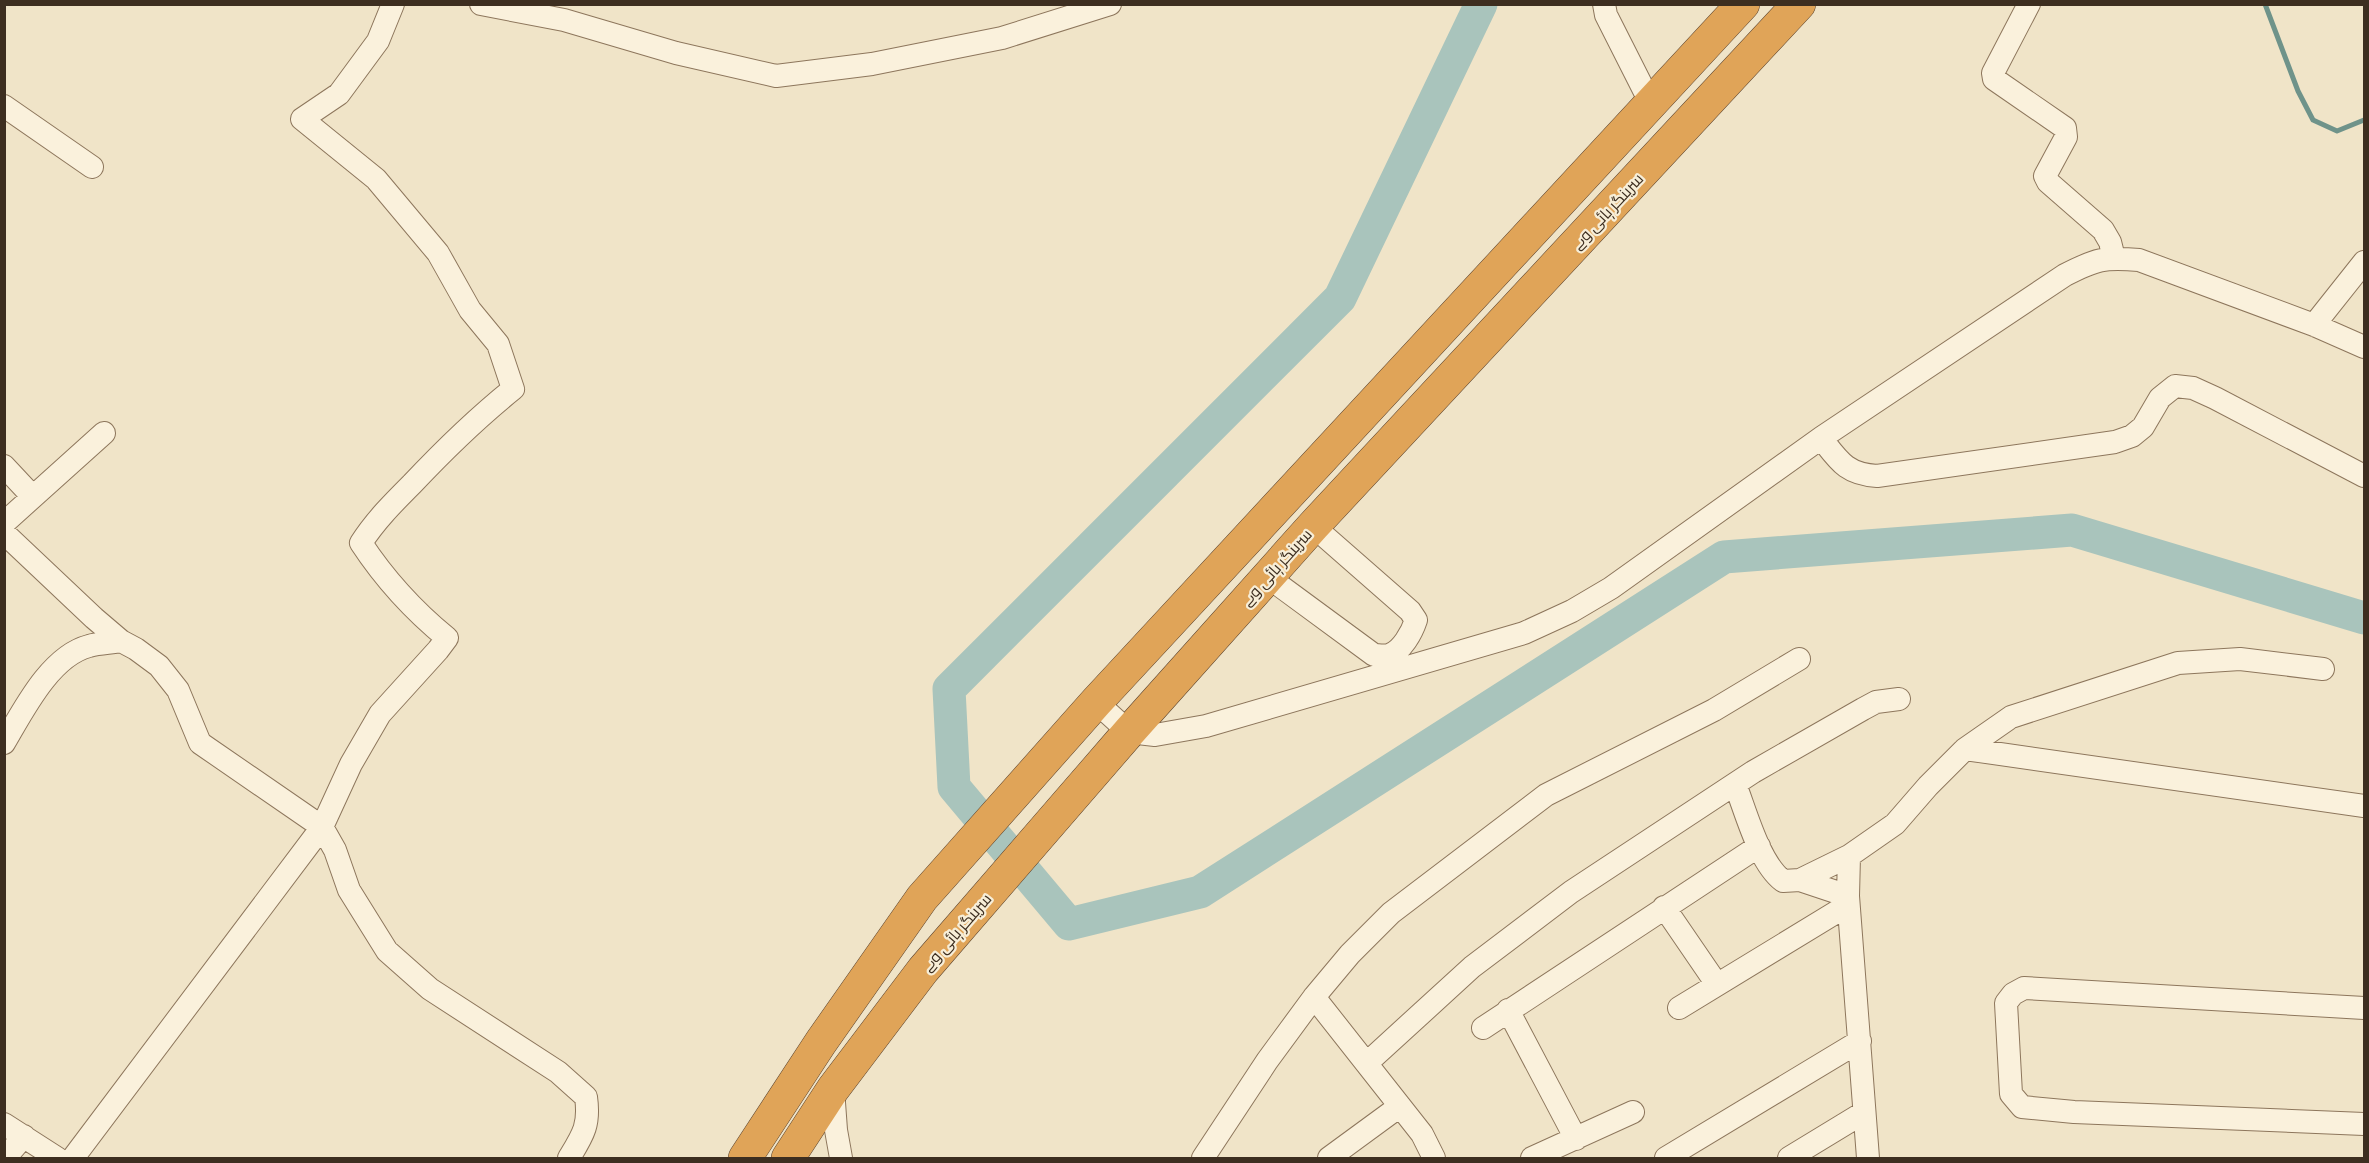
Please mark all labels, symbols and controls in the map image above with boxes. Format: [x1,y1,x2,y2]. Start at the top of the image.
street label: سرینگر ہائی وے [1567,169,1648,254]
street label: سرینگر ہائی وے [1237,525,1317,610]
street label: سرینگر ہائی وے [917,889,996,976]

